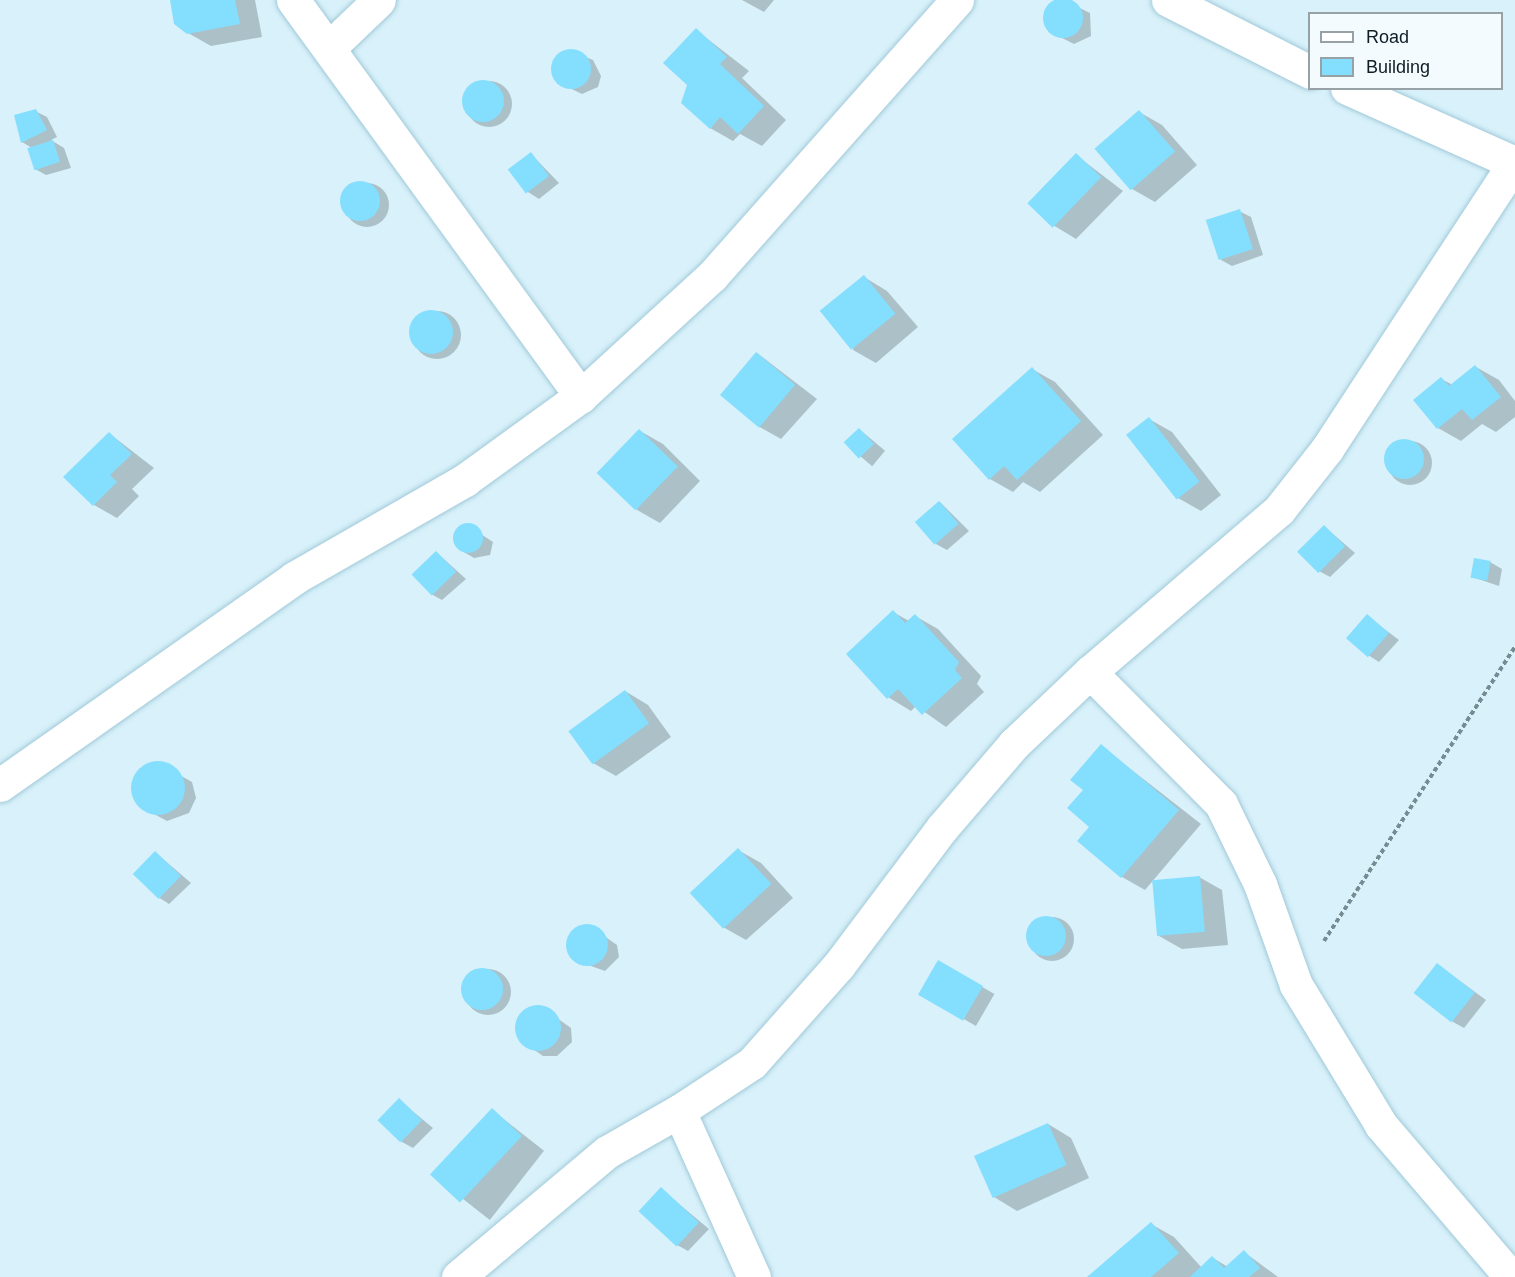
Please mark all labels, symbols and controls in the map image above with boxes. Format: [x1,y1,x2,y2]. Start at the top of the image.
legend [1308,12,1503,90]
text: Road [1366,27,1409,47]
text: Building [1366,57,1430,77]

